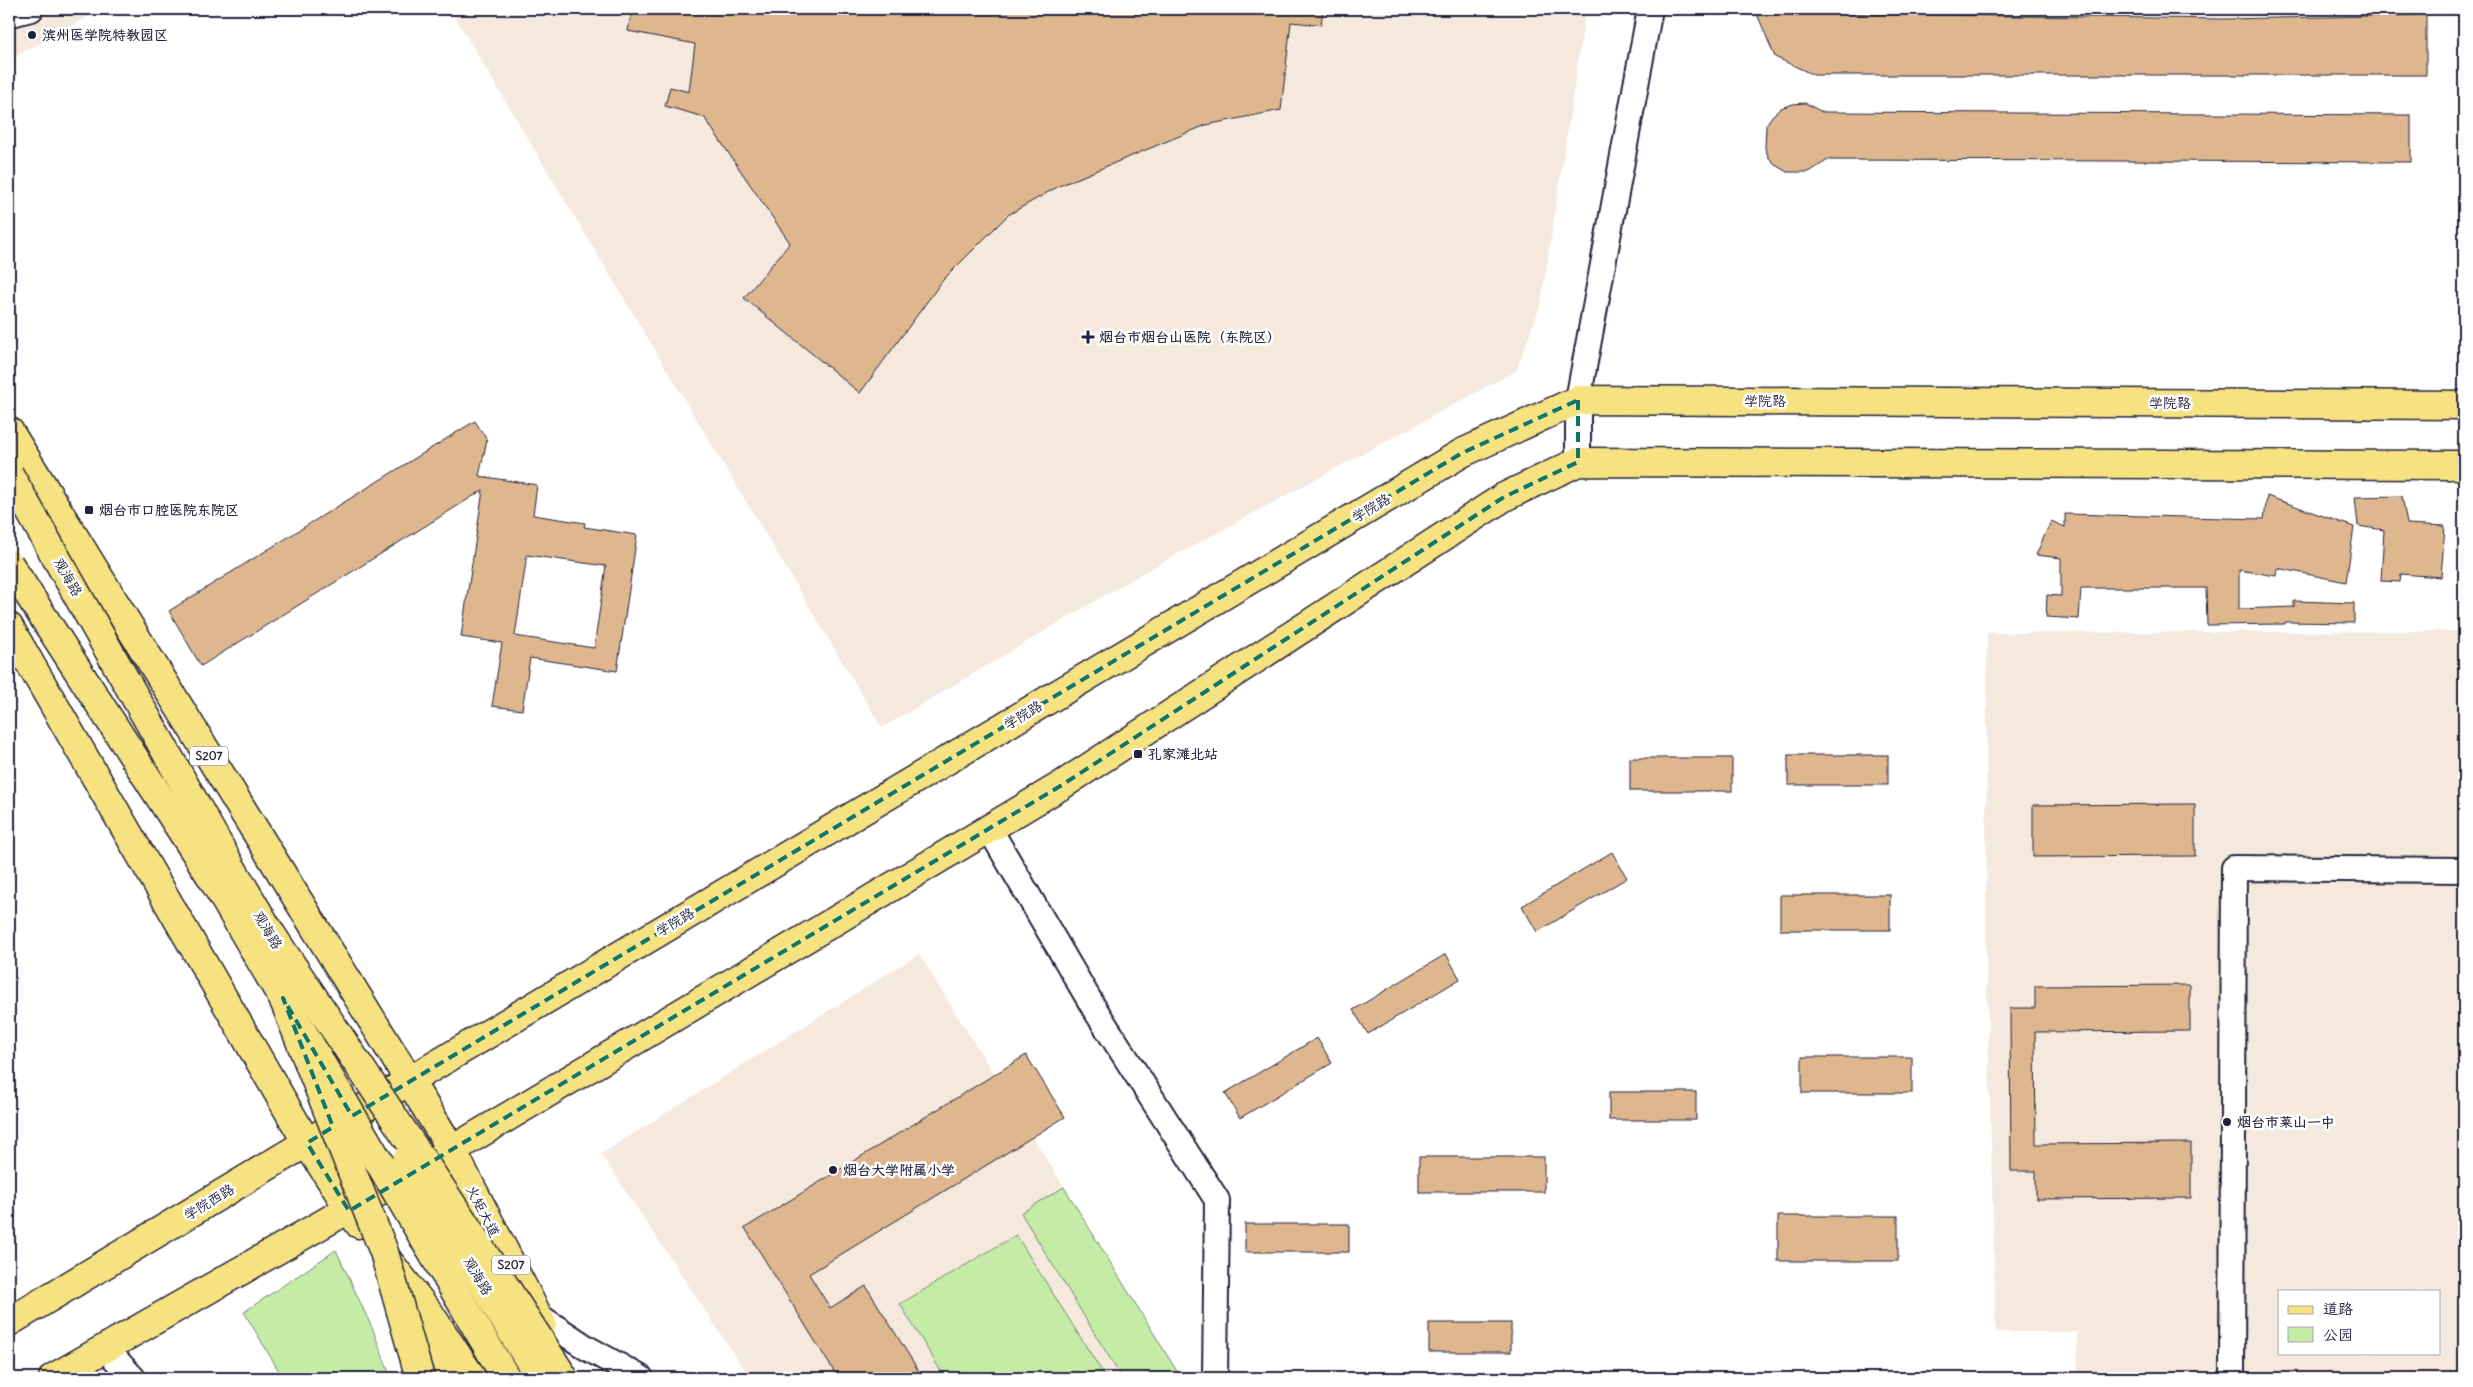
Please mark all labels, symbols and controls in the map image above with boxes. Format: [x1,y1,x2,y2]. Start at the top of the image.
place label: 滨州医学院特教园区 [42,26,168,44]
marker: 滨州医学院特教园区 [26,29,38,41]
place label: 烟台市烟台山医院（东院区） [1099,328,1281,346]
marker: 烟台市烟台山医院（东院区） [1081,330,1095,344]
street label: 学院路 [1744,392,1786,410]
street label: 学院路 [2149,394,2191,412]
street label: 学院路 [1348,489,1394,527]
place label: 烟台市口腔医院东院区 [99,501,239,519]
marker: 烟台市口腔医院东院区 [83,504,95,516]
street label: 观海路 [50,554,86,600]
street label: 学院路 [1000,696,1046,734]
place label: 孔家滩北站 [1148,745,1218,763]
road number: S207 [190,746,228,766]
marker: 孔家滩北站 [1132,748,1144,760]
street label: 学院路 [652,903,698,941]
street label: 观海路 [249,907,287,953]
place label: 烟台市莱山一中 [2237,1113,2335,1131]
marker: 烟台市莱山一中 [2221,1116,2233,1128]
place label: 烟台大学附属小学 [843,1161,955,1179]
marker: 烟台大学附属小学 [827,1164,839,1176]
street label: 学院西路 [180,1180,238,1224]
street label: 火矩大道 [462,1182,504,1240]
street label: 观海路 [459,1253,497,1299]
road number: S207 [492,1256,530,1274]
legend [2278,1290,2440,1354]
text: 道路 [2323,1299,2353,1318]
text: 公园 [2323,1325,2353,1344]

